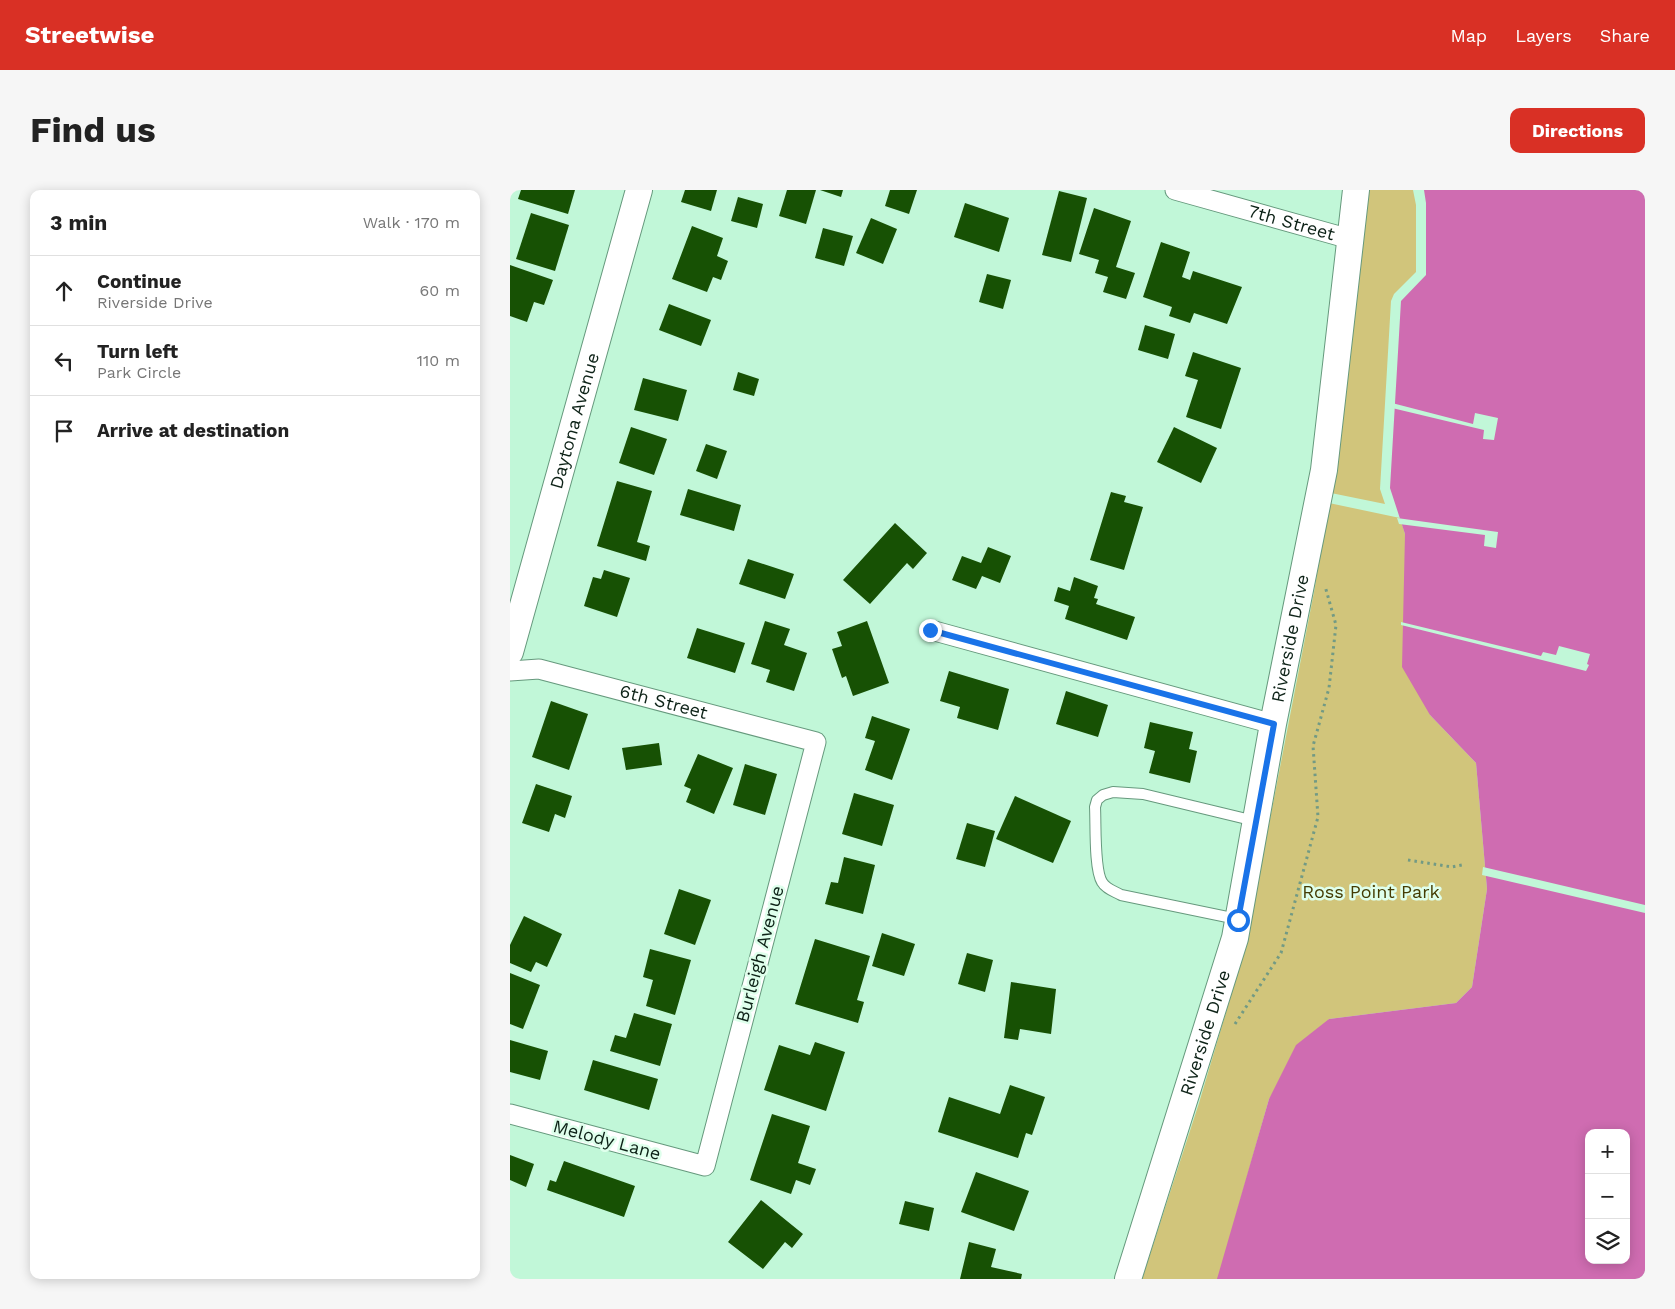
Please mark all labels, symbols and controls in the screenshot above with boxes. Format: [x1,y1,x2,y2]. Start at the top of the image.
text: Streetwise [25,21,154,49]
text: Map [1450,25,1487,46]
text: Layers [1515,25,1572,46]
text: Share [1600,25,1650,46]
button: Directions [1510,108,1645,153]
text: Find us [30,109,156,151]
street label: 7th Street [1246,200,1338,244]
text: 3 min [50,210,107,235]
text: Walk · 170 m [363,213,460,232]
text: Continue [97,270,181,293]
icon: ahead [50,277,78,305]
text: 60 m [420,281,460,300]
text: Riverside Drive [97,293,213,312]
text: Turn left [97,340,178,363]
icon: left [50,347,78,375]
street label: Daytona Avenue [545,350,603,491]
text: 110 m [417,351,460,370]
text: Park Circle [97,363,181,382]
icon: arrive [50,417,78,445]
text: Arrive at destination [97,419,289,442]
street label: Riverside Drive [1267,572,1313,704]
route end [919,619,942,642]
street label: 6th Street [618,680,710,723]
park label: Ross Point Park [1302,881,1440,902]
street label: Burleigh Avenue [731,883,788,1025]
route start [1227,909,1250,932]
street label: Riverside Drive [1175,967,1234,1098]
street label: Melody Lane [551,1115,663,1164]
map controls [1585,1129,1630,1264]
button: + [1585,1129,1630,1174]
button: − [1585,1174,1630,1219]
button: layers [1585,1219,1630,1264]

